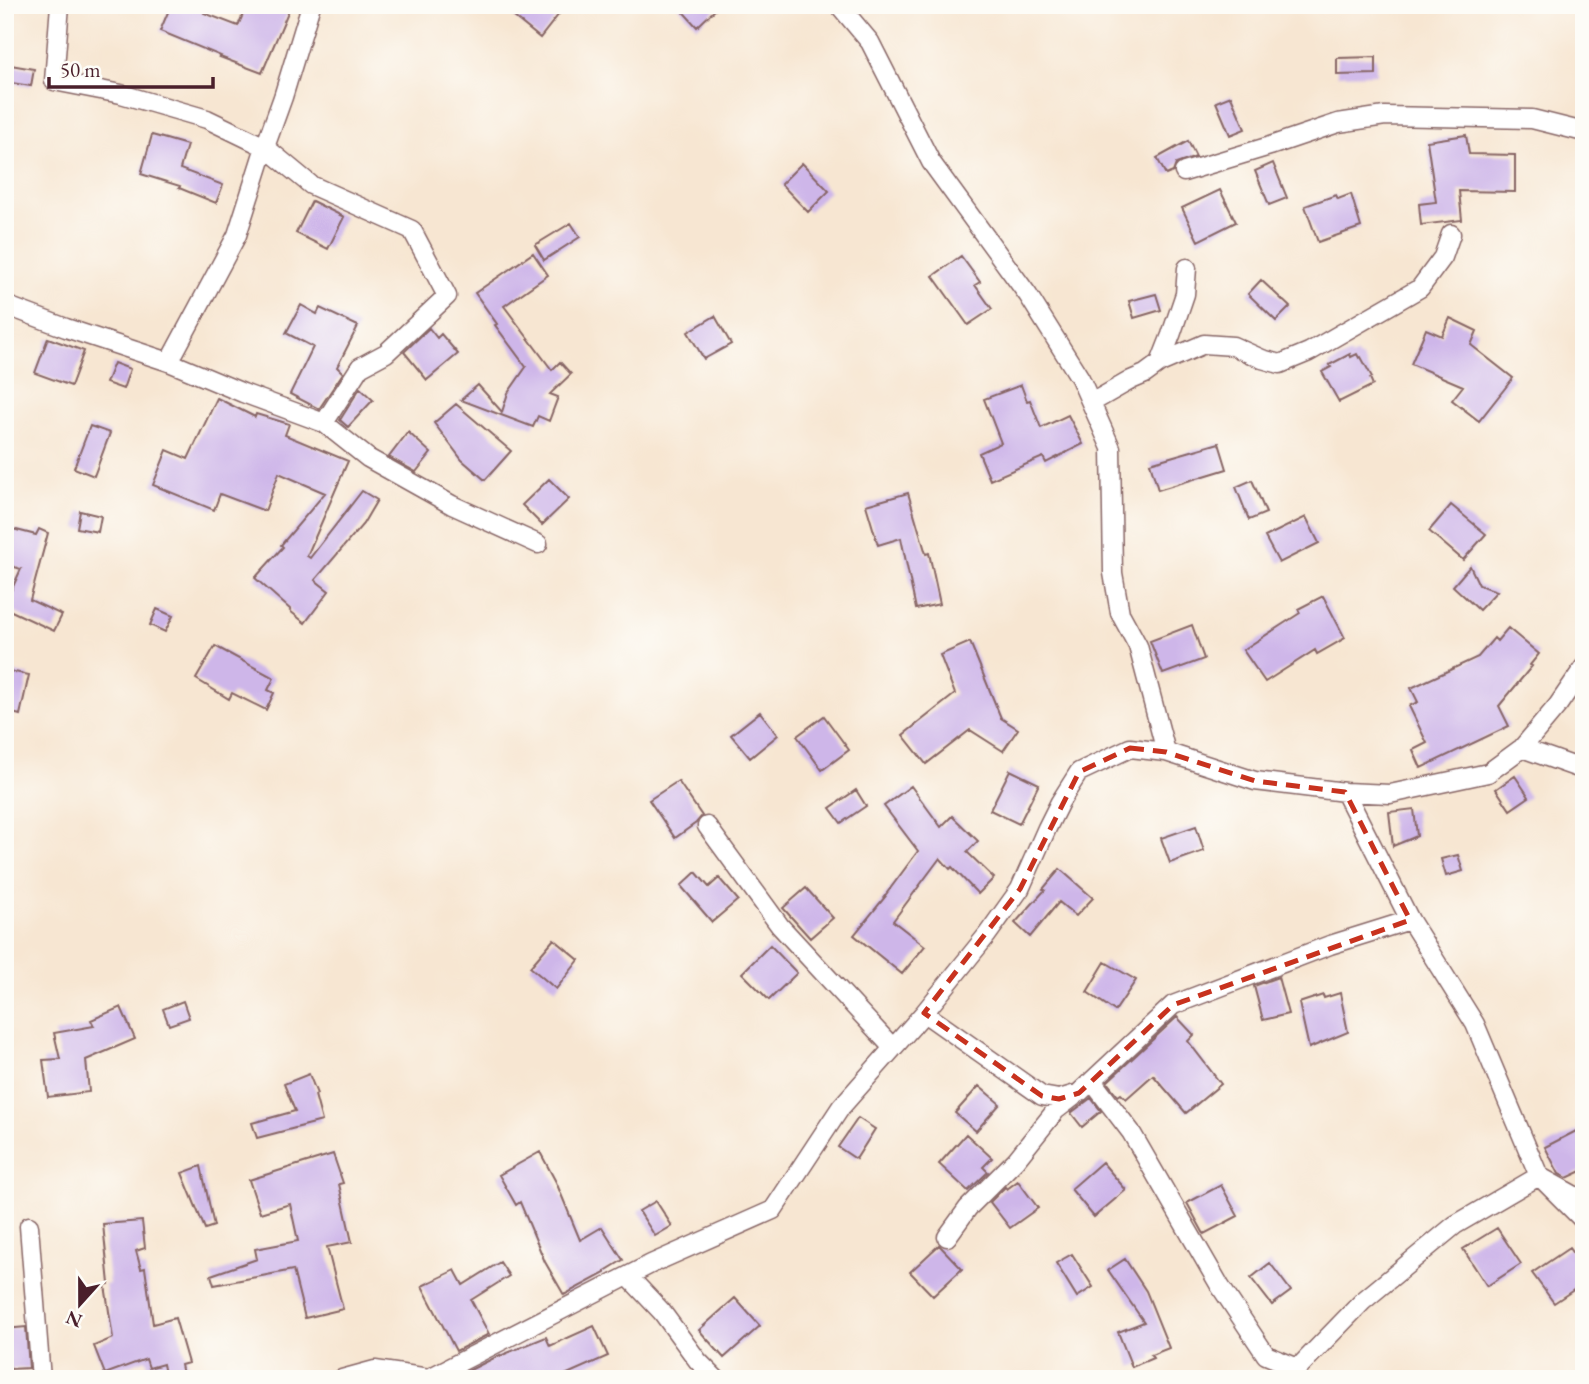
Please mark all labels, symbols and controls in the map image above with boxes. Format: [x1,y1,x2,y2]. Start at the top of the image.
scale bar [49,46,214,90]
text: 50 m [60,56,101,83]
north arrow [46,1268,116,1338]
text: N [62,1305,86,1334]

